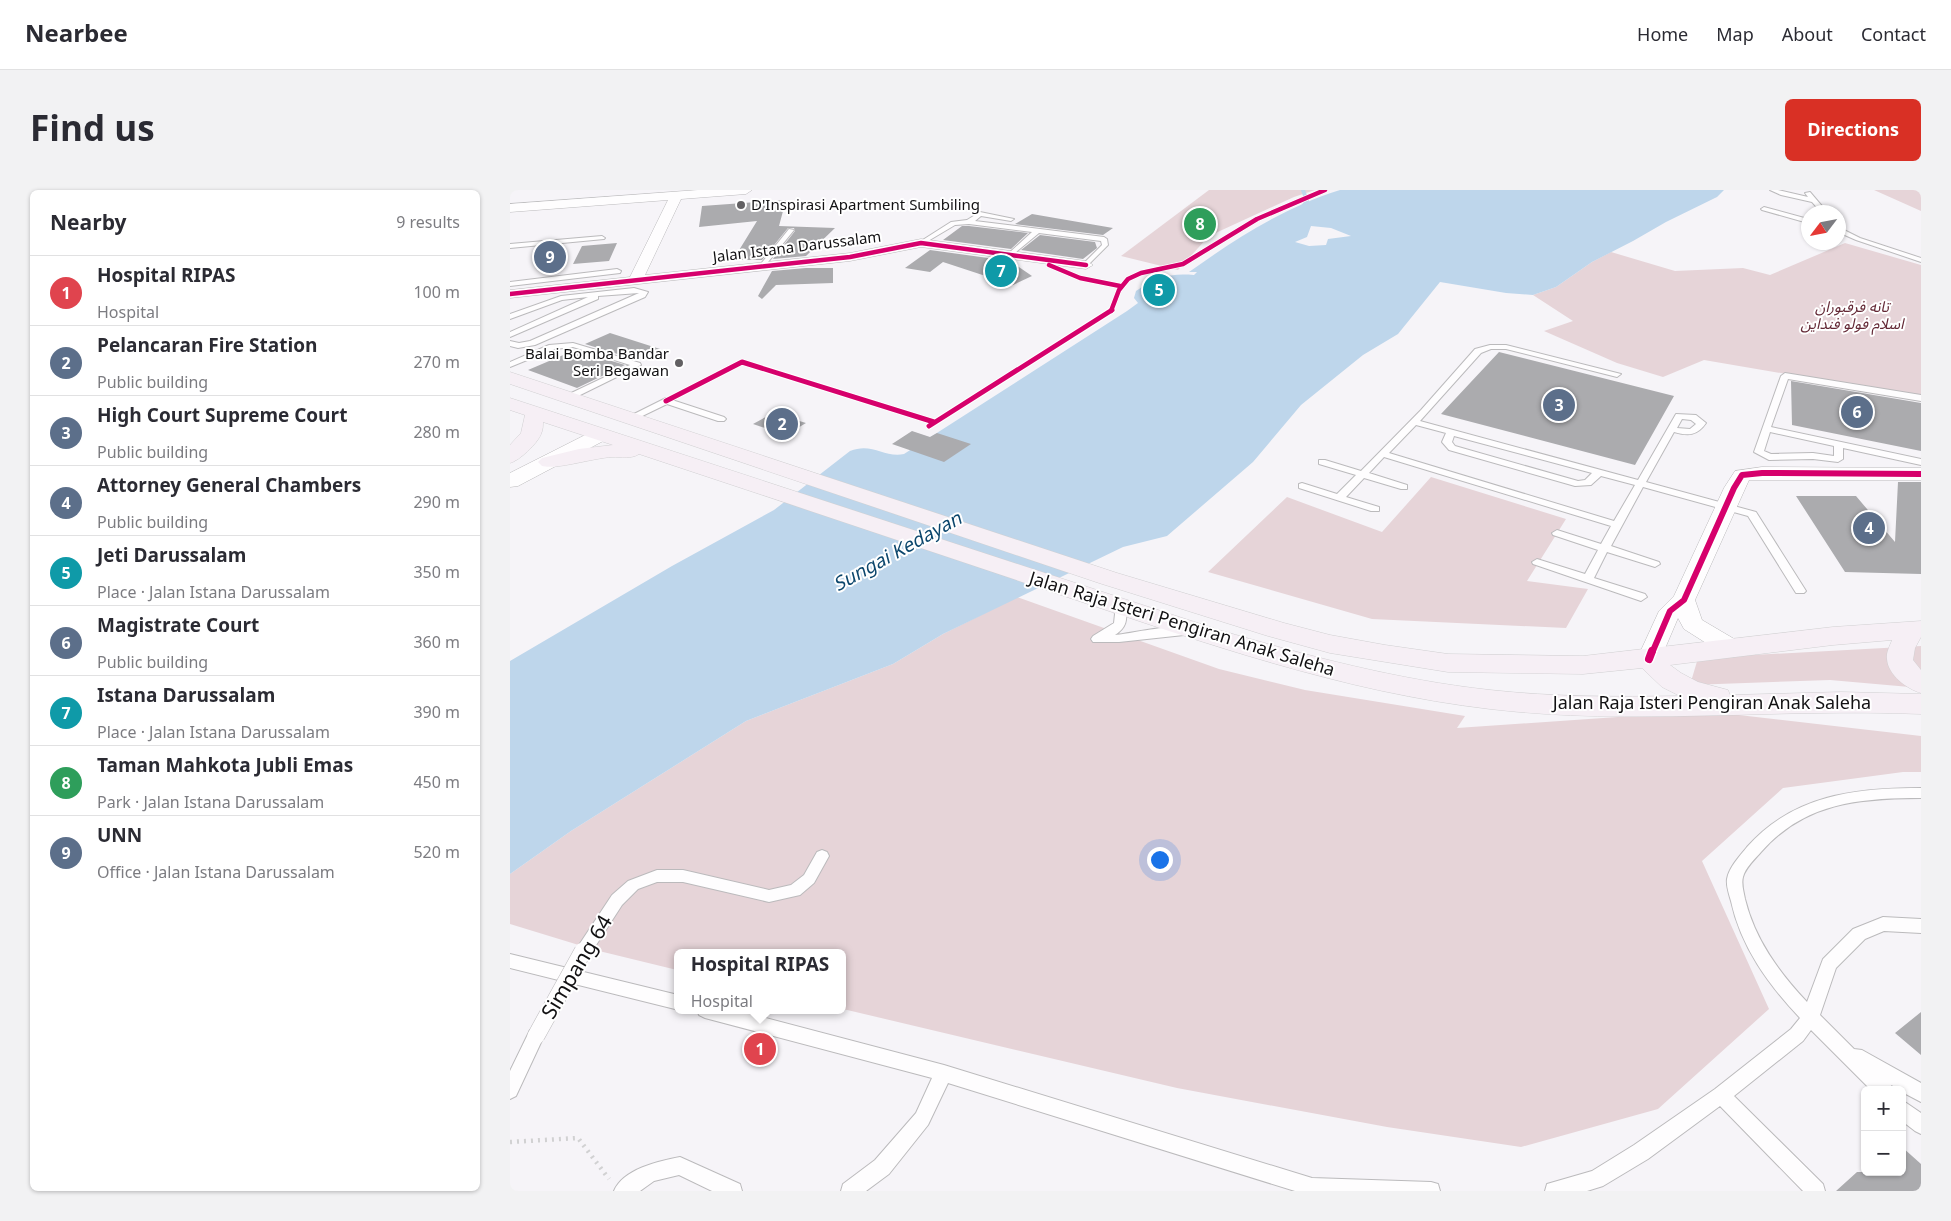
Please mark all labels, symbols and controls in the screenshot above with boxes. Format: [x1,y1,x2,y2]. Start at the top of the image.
text: Nearbee [25,9,128,60]
text: Home [1637,16,1688,54]
text: Map [1716,16,1754,54]
text: About [1782,16,1833,54]
text: Contact [1861,16,1926,54]
text: Find us [30,93,155,167]
button: Directions [1785,99,1921,161]
place label: D'Inspirasi Apartment Sumbiling [751,189,980,221]
marker: D'Inspirasi Apartment Sumbiling [735,199,747,211]
text: Nearby [50,201,127,245]
pin: 8 [1184,205,1216,243]
north arrow [1801,205,1846,250]
text: 9 results [396,206,460,240]
street label: Jalan Istana Darussalam [709,221,883,273]
pin: 9 [534,238,566,276]
pin: 7 [985,252,1017,290]
text: Hospital RIPAS [97,256,236,296]
pin: 5 [1143,271,1175,309]
text: 100 m [413,276,460,310]
text: 1 [61,277,71,311]
park label: تانه فرقبوران اسلام فولو فنداين [1801,291,1905,340]
text: Hospital [97,296,159,330]
text: Pelancaran Fire Station [97,326,317,366]
place label: Balai Bomba Bandar Seri Begawan [525,338,669,387]
text: 270 m [413,346,460,380]
text: 2 [61,347,71,381]
marker: Balai Bomba Bandar Seri Begawan [673,357,685,369]
text: Public building [97,366,208,400]
pin: 3 [1543,386,1575,424]
pin: 6 [1841,393,1873,431]
text: High Court Supreme Court [97,396,347,436]
pin: 2 [766,405,798,443]
text: 280 m [413,416,460,450]
text: 3 [61,417,71,451]
text: Public building [97,436,208,470]
text: Attorney General Chambers [97,466,361,506]
text: 290 m [413,486,460,520]
text: 4 [61,487,71,521]
water label: Sungai Kedayan [825,499,971,604]
text: Public building [97,506,208,540]
pin: 4 [1853,509,1885,547]
text: Jeti Darussalam [97,536,246,576]
text: 350 m [413,556,460,590]
text: 5 [61,557,71,591]
street label: Jalan Raja Isteri Pengiran Anak Saleha [1022,559,1340,689]
text: Place · Jalan Istana Darussalam [97,576,330,610]
text: Magistrate Court [97,606,259,646]
text: 360 m [413,626,460,660]
text: 6 [61,627,71,661]
text: Public building [97,646,208,680]
text: Istana Darussalam [97,676,275,716]
street label: Jalan Raja Isteri Pengiran Anak Saleha [1551,684,1871,722]
text: 390 m [413,696,460,730]
text: 7 [61,697,71,731]
text: Place · Jalan Istana Darussalam [97,716,330,750]
text: Taman Mahkota Jubli Emas [97,746,353,786]
text: 450 m [413,766,460,800]
text: 8 [61,767,71,801]
text: Park · Jalan Istana Darussalam [97,786,324,820]
text: UNN [97,816,142,856]
text: 520 m [413,836,460,870]
text: 9 [61,837,71,871]
your location [1147,847,1173,873]
text: Office · Jalan Istana Darussalam [97,856,335,890]
street label: Simpang 64 [528,906,626,1028]
text: Hospital RIPAS [691,945,829,985]
popup [674,949,846,1014]
text: Hospital [691,985,753,1019]
pin: 1 [744,1030,776,1068]
map controls [1861,1086,1906,1176]
button: + [1861,1086,1906,1131]
button: − [1861,1131,1906,1176]

